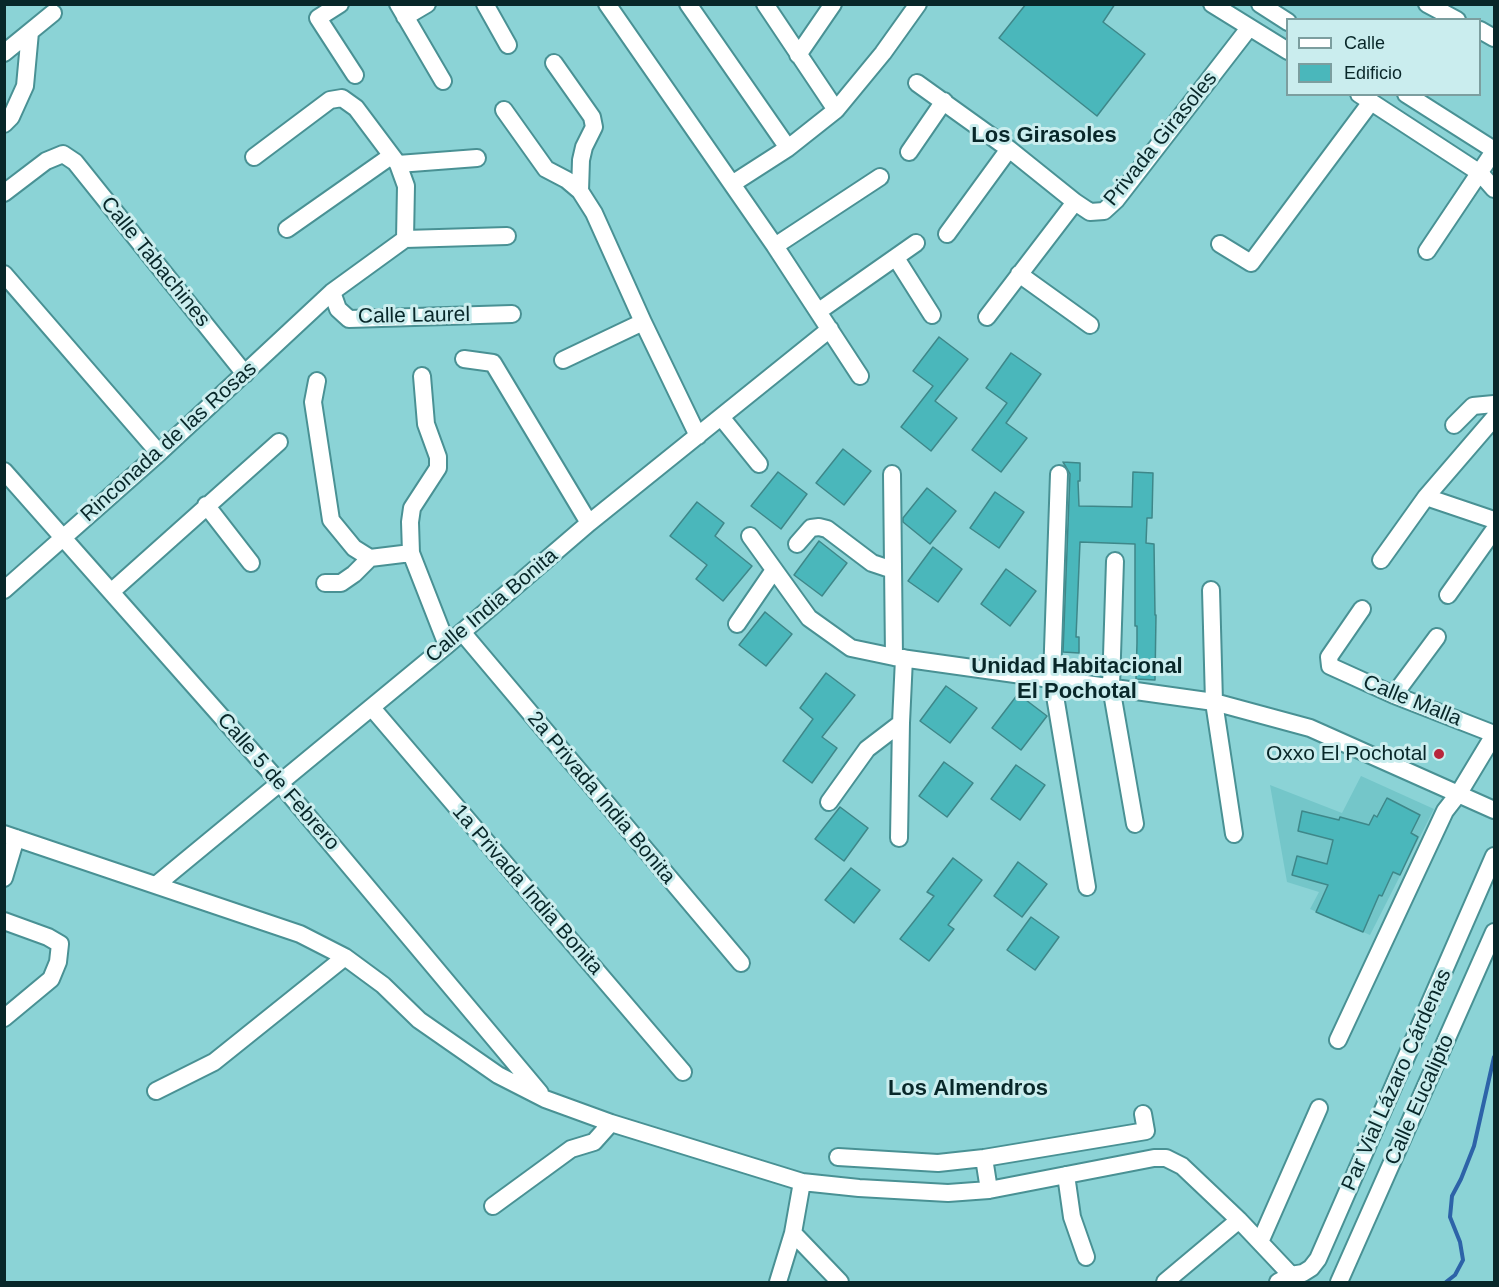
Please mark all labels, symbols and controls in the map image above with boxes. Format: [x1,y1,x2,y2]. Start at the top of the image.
legend [1286,18,1481,96]
text: Calle [1344,33,1385,53]
text: Edificio [1344,63,1402,83]
street label: Privada Girasoles [1099,67,1223,211]
district label: Los Girasoles [971,123,1117,149]
street label: Calle Tabachines [95,192,215,332]
street label: Calle Laurel [358,302,470,330]
street label: Rinconada de las Rosas [76,356,262,528]
street label: Calle India Bonita [421,543,563,669]
district label: Unidad Habitacional El Pochotal [971,654,1183,706]
street label: Calle Malla [1359,670,1465,732]
street label: 2a Privada India Bonita [522,707,680,889]
street label: Calle 5 de Febrero [211,708,345,856]
place label: Oxxo El Pochotal [1266,741,1427,767]
marker: Oxxo El Pochotal [1432,747,1446,761]
street label: 1a Privada India Bonita [446,800,608,980]
street label: Par Vial Lázaro Cárdenas [1337,965,1457,1195]
street label: Calle Eucalipto [1380,1031,1460,1169]
district label: Los Almendros [888,1076,1048,1102]

